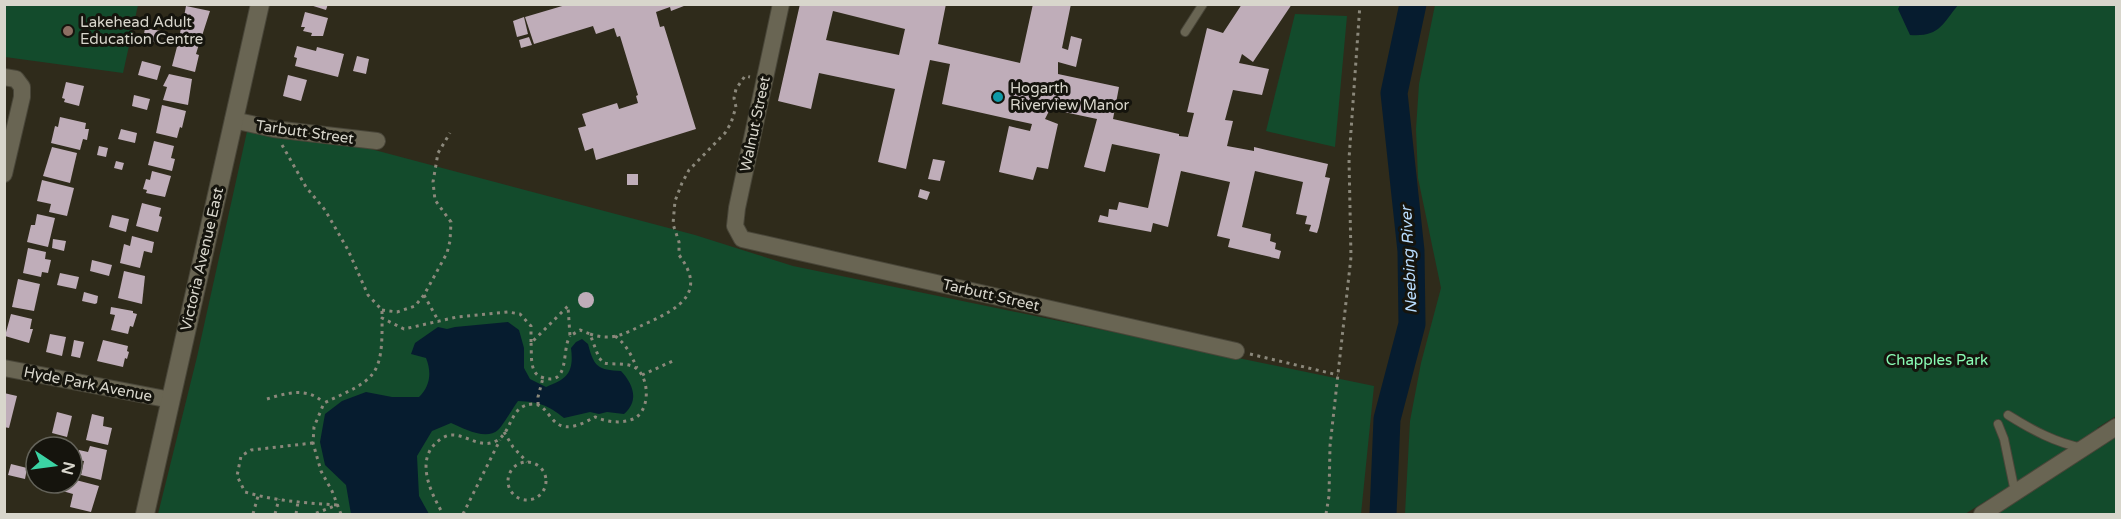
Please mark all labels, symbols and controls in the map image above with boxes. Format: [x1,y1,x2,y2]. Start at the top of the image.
place label: Lakehead Adult Education Centre [80,13,203,48]
marker: Lakehead Adult Education Centre [61,24,75,38]
street label: Walnut Street [736,74,774,174]
place label: Hogarth Riverview Manor [1010,79,1130,114]
marker: Hogarth Riverview Manor [991,90,1005,104]
street label: Tarbutt Street [255,116,356,148]
street label: Victoria Avenue East [177,185,227,333]
water label: Neebing River [1396,204,1422,314]
street label: Tarbutt Street [941,275,1041,315]
park label: Chapples Park [1886,351,1988,369]
street label: Hyde Park Avenue [22,363,154,405]
north arrow [24,435,84,495]
text: N [56,460,79,477]

